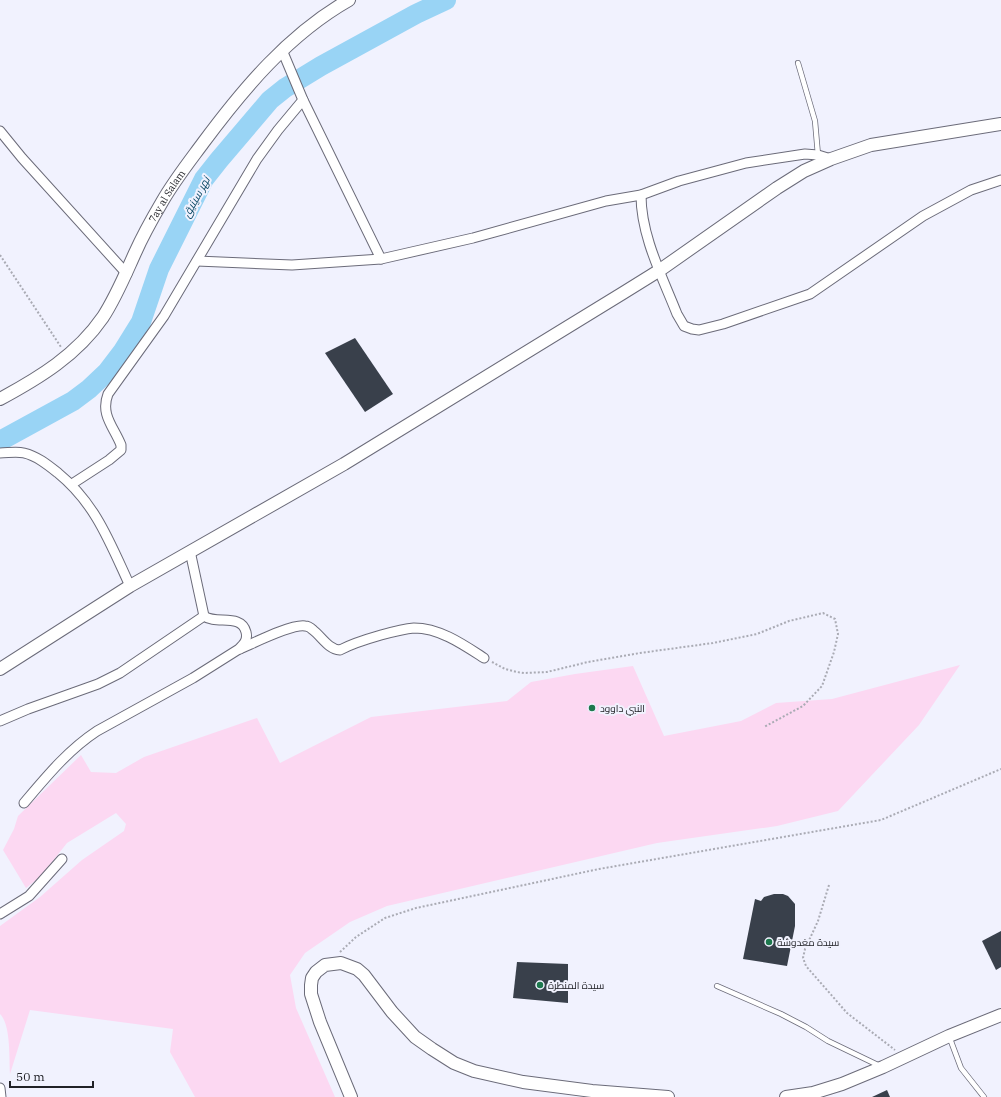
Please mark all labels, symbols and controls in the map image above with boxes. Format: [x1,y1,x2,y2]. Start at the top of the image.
street label: 7ay al Salam [145,167,188,224]
water label: نهر سينيق [179,173,213,220]
place label: النبي داوود [600,702,645,716]
marker: النبي داوود [587,703,597,713]
place label: سيدة مغدوشة [777,936,839,949]
marker: سيدة مغدوشة [764,937,774,947]
place label: سيدة المنطرة [548,979,604,992]
marker: سيدة المنطرة [535,980,545,990]
scale bar [10,1063,93,1089]
text: 50 m [16,1069,45,1084]

